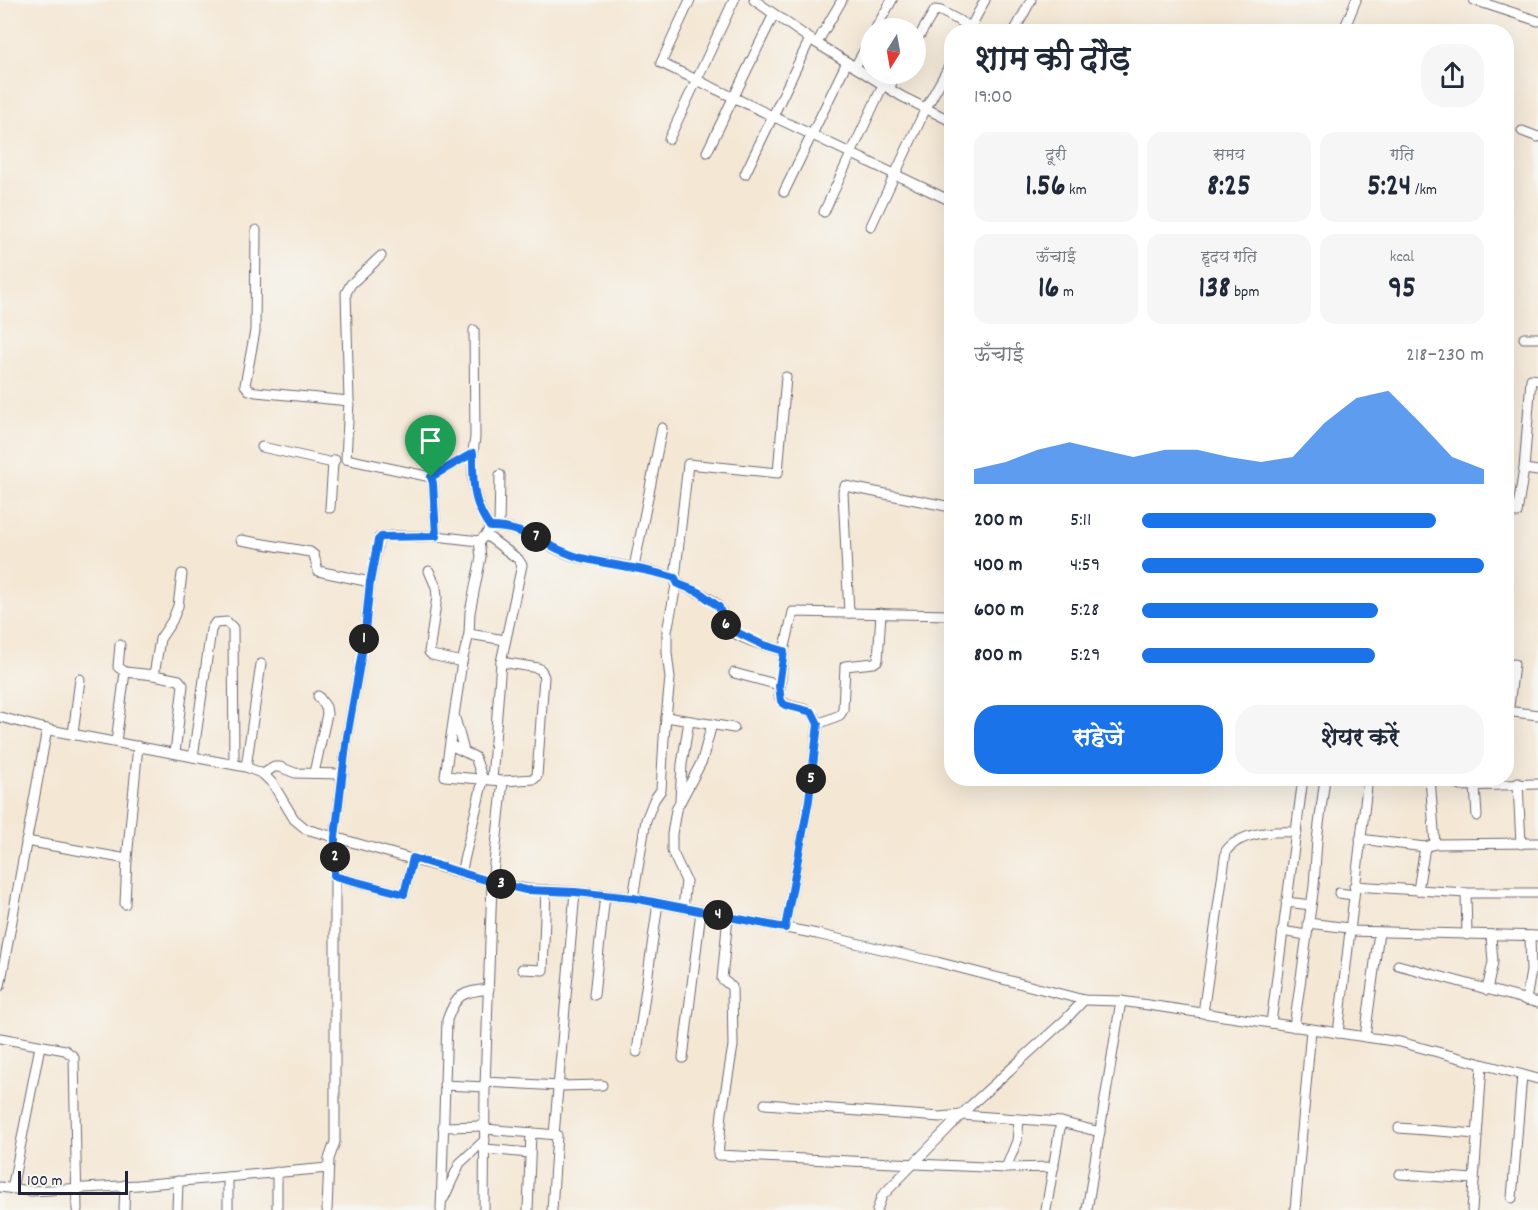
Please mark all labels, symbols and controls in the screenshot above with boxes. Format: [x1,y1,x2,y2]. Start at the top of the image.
north arrow [860,18,926,84]
map controls [860,18,926,84]
text: शाम की दौड़ [974,38,1130,85]
button: share [1421,44,1484,107]
text: 19:00 [974,84,1013,112]
text: दूरी [1046,144,1066,167]
text: समय [1213,144,1245,167]
text: गति [1390,144,1414,167]
text: 1.56 [1025,167,1065,210]
text: 8:25 [1207,167,1251,210]
text: 5:24 [1367,167,1411,210]
text: km [1065,179,1087,202]
text: /km [1411,179,1437,202]
text: ऊँचाई [1036,246,1076,269]
text: हृदय गति [1201,246,1257,269]
text: kcal [1390,246,1414,269]
text: 16 [1038,269,1059,312]
text: 138 [1199,269,1230,312]
text: 95 [1388,269,1416,312]
text: m [1059,281,1074,304]
text: bpm [1230,281,1259,304]
text: ऊँचाई [974,342,1024,370]
text: 218–230 m [1406,342,1484,370]
pin [405,415,456,477]
icon: arrive [414,424,447,457]
text: 200 m [974,507,1023,535]
text: 5:11 [1070,507,1091,535]
pin: 7 [521,522,551,552]
text: 7 [533,525,539,548]
text: 400 m [974,552,1022,580]
text: 4:59 [1070,552,1100,580]
text: 600 m [974,597,1024,625]
text: 5:28 [1070,597,1099,625]
pin: 6 [711,610,741,640]
text: 6 [722,613,730,636]
pin: 1 [349,624,379,654]
text: 1 [362,627,366,650]
text: 800 m [974,642,1022,670]
text: 5:29 [1070,642,1100,670]
button: सहेजें [974,705,1223,774]
button: शेयर करें [1235,705,1484,774]
pin: 5 [796,764,826,794]
text: 5 [807,767,815,790]
pin: 2 [320,842,350,872]
text: 2 [332,845,339,868]
pin: 3 [486,869,516,899]
text: 3 [497,872,505,895]
pin: 4 [703,900,733,930]
text: 4 [715,903,721,926]
scale bar [18,1168,128,1196]
text: 100 m [27,1170,63,1193]

